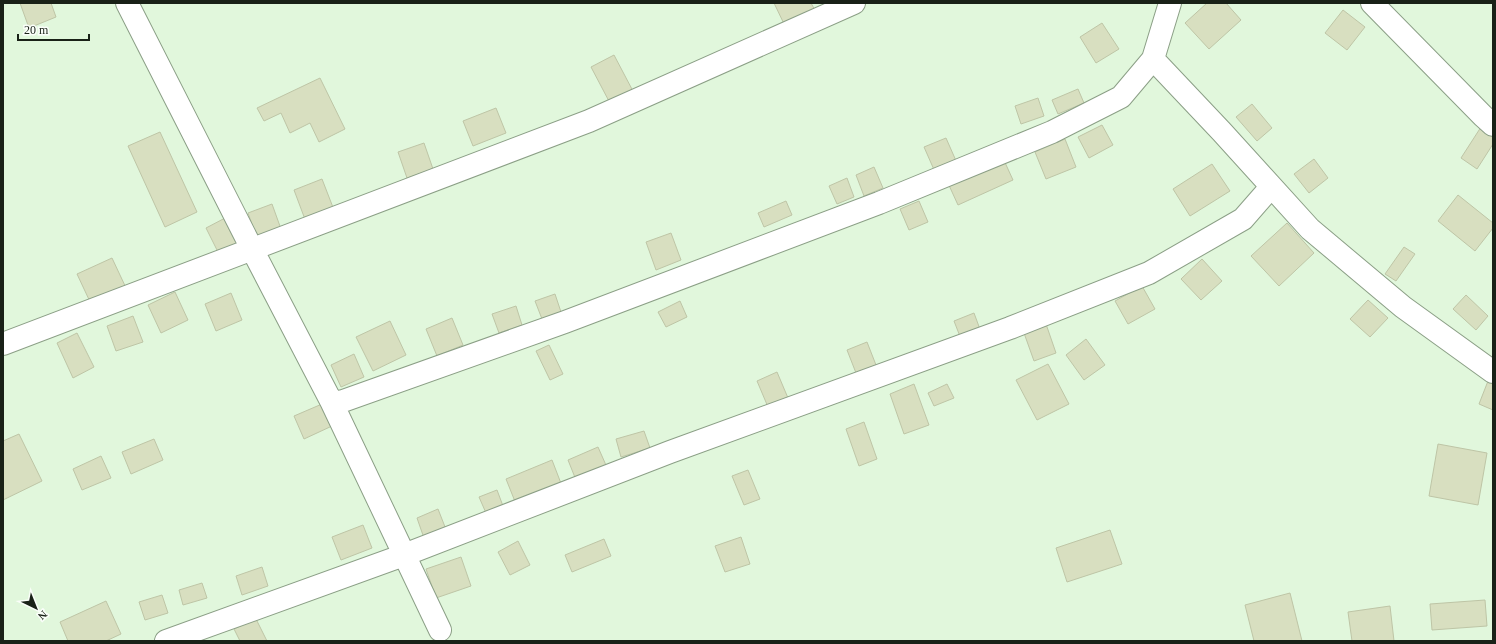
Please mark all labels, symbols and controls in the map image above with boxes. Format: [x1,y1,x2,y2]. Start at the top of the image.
scale bar [18,16,89,42]
text: 20 m [24,23,49,37]
north arrow [16,588,56,628]
text: N [36,608,50,622]

